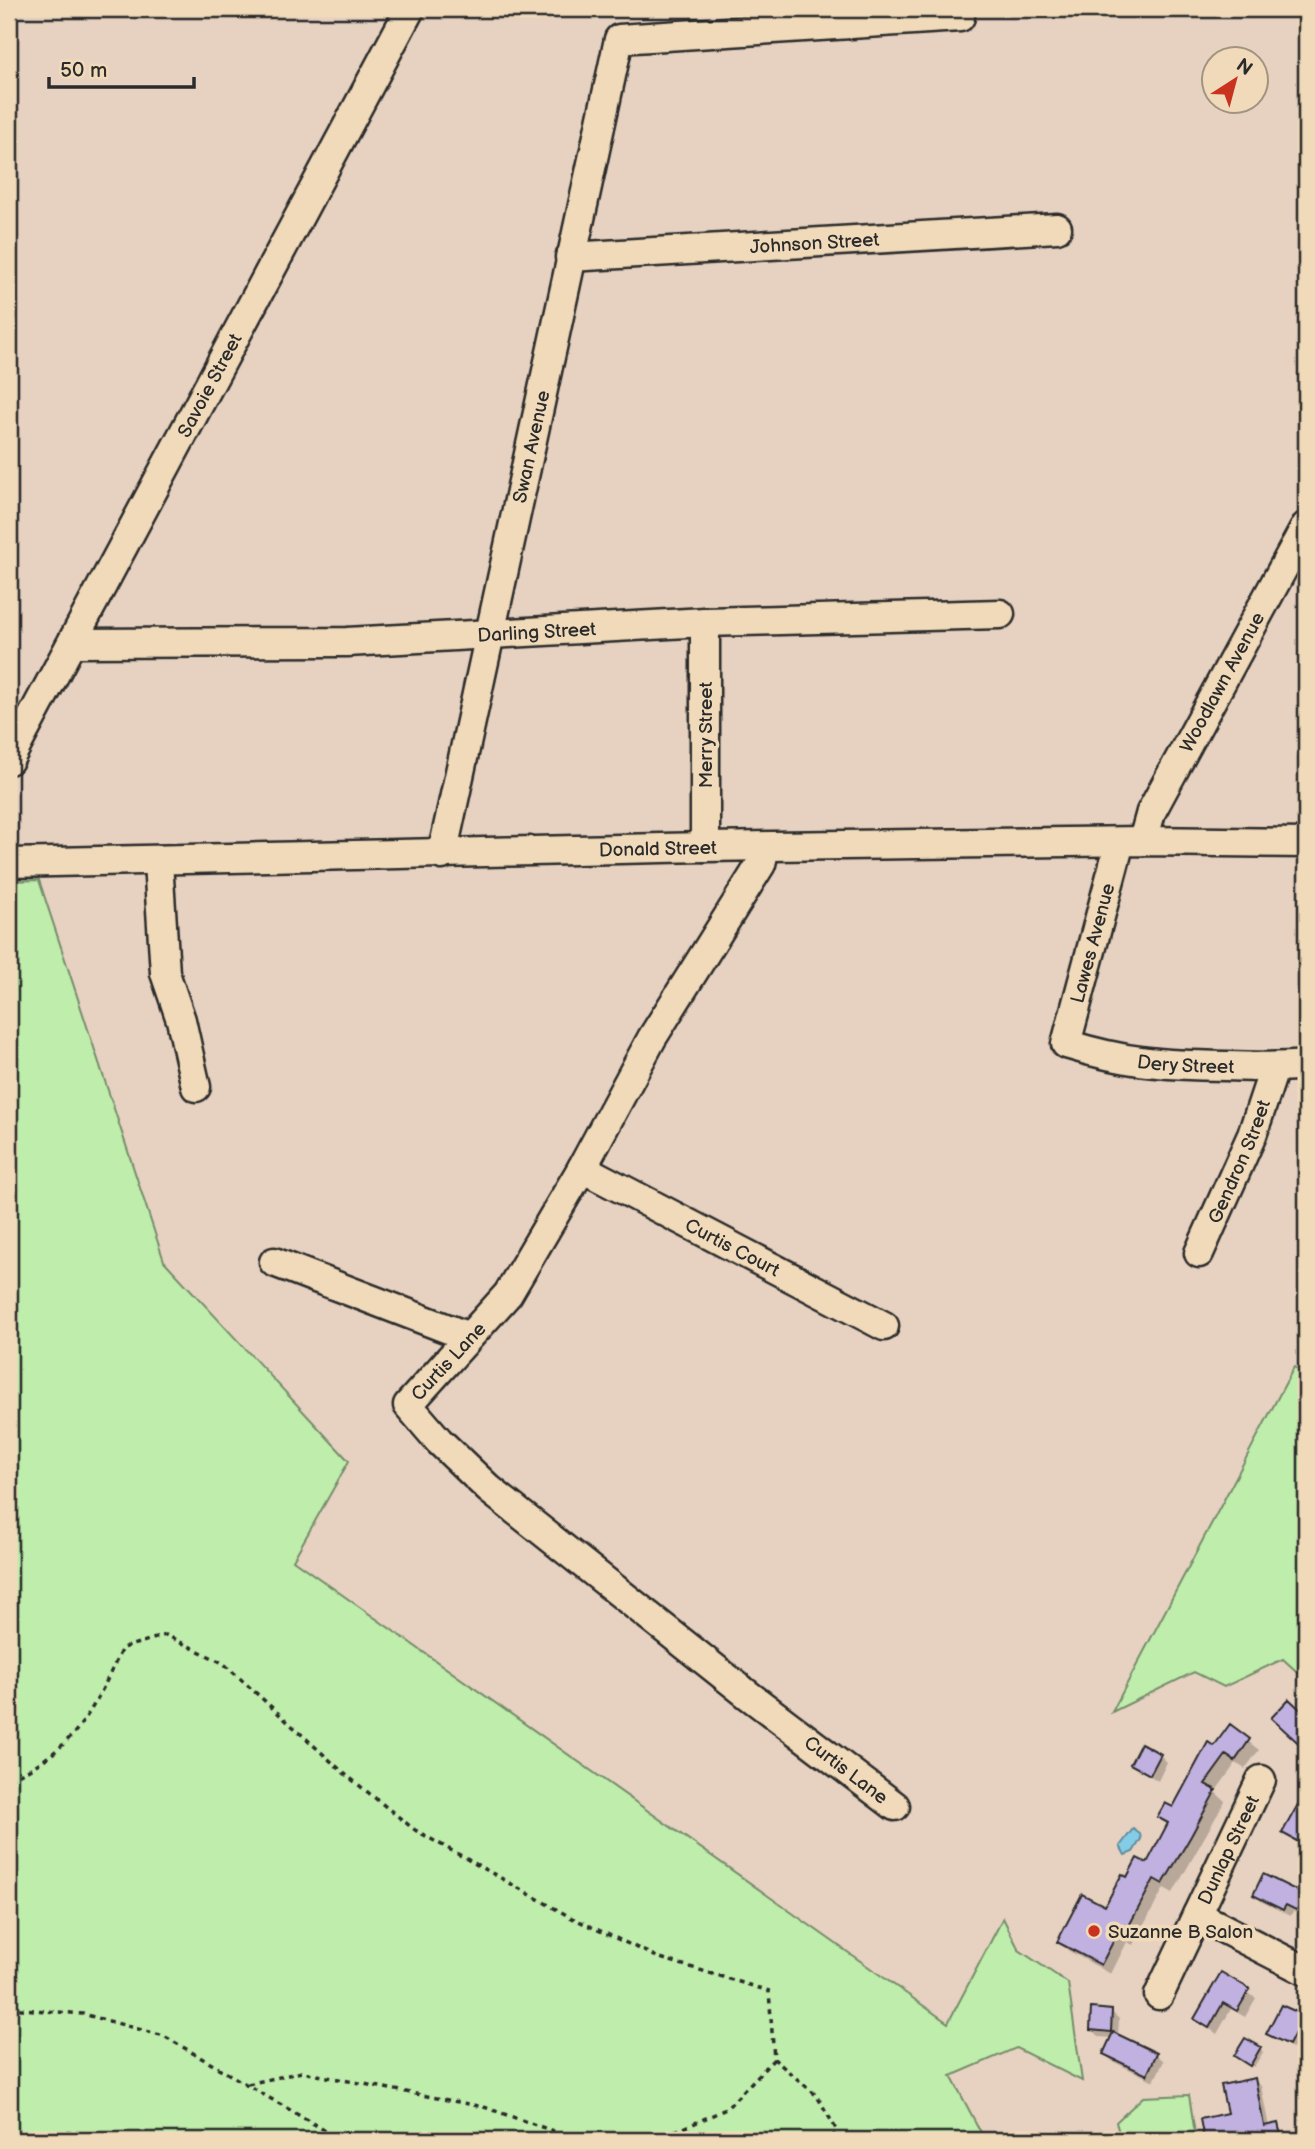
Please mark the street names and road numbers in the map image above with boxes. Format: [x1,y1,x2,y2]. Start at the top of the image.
street label: Johnson Street [749,229,880,259]
street label: Savoie Street [173,330,248,442]
street label: Swan Avenue [509,388,555,505]
street label: Woodlawn Avenue [1176,609,1270,757]
street label: Darling Street [477,618,597,648]
street label: Merry Street [695,682,718,788]
street label: Donald Street [599,837,717,862]
street label: Lawes Avenue [1066,881,1121,1006]
street label: Dery Street [1136,1051,1235,1079]
street label: Gendron Street [1204,1097,1276,1227]
street label: Curtis Court [681,1214,783,1282]
street label: Curtis Lane [407,1318,491,1406]
street label: Curtis Lane [799,1731,892,1810]
street label: Dunlap Street [1194,1792,1265,1908]

